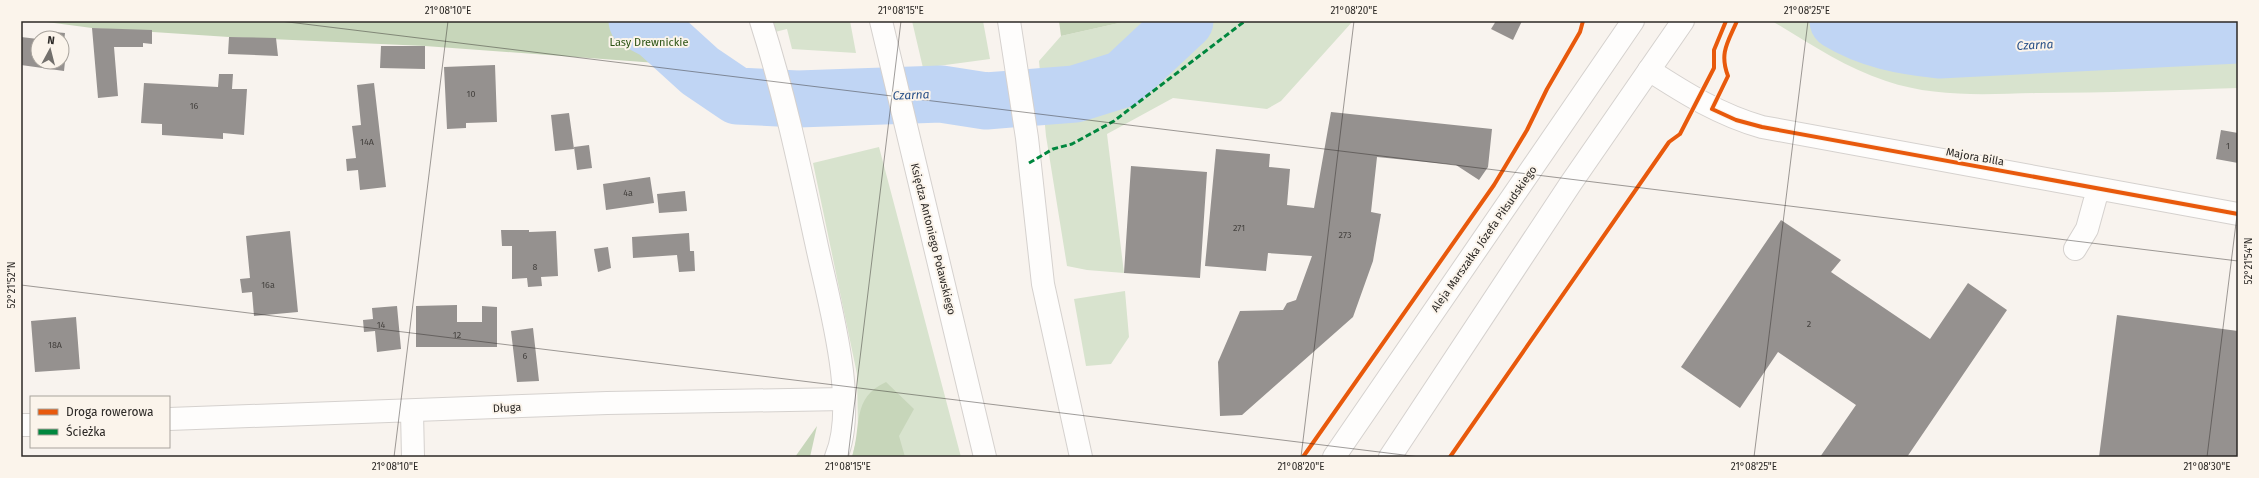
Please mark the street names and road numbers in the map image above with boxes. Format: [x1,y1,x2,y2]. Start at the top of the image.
street label: Majora Billa [1945,145,2005,169]
street label: Księdza Antoniego Poławskiego [908,162,958,316]
street label: Aleja Marszałka Józefa Piłsudskiego [1428,164,1540,314]
street label: Długa [492,401,522,415]

